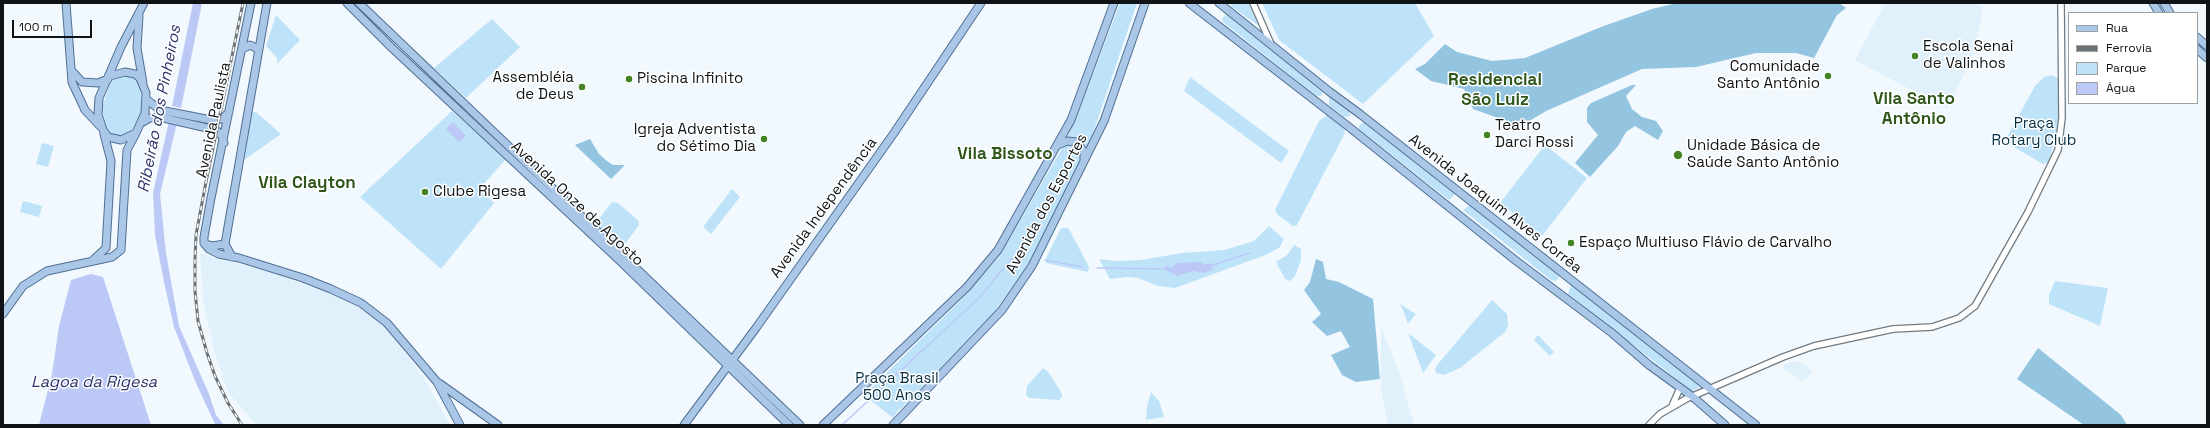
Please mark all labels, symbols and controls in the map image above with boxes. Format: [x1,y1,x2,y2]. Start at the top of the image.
scale bar [14,12,94,38]
legend [2068,12,2198,104]
text: 100 m [19,19,53,35]
text: Rua [2106,20,2128,36]
water label: Ribeirão dos Pinheiros [134,24,186,194]
place label: Escola Senai de Valinhos [1923,38,2013,73]
text: Ferrovia [2106,40,2152,56]
marker: Escola Senai de Valinhos [1910,51,1920,61]
place label: Comunidade Santo Antônio [1717,58,1820,93]
street label: Avenida Paulista [193,60,235,180]
text: Parque [2106,60,2146,76]
place label: Assembléia de Deus [492,69,574,104]
place label: Piscina Infinito [637,70,743,88]
district label: Residencial São Luiz [1448,70,1542,110]
marker: Comunidade Santo Antônio [1823,71,1833,81]
marker: Piscina Infinito [624,74,634,84]
text: Água [2106,80,2136,96]
marker: Assembléia de Deus [577,82,587,92]
district label: Vila Santo Antônio [1873,89,1955,129]
park label: Praça Rotary Club [1992,115,2076,150]
place label: Teatro Darci Rossi [1495,117,1574,152]
place label: Igreja Adventista do Sétimo Dia [634,121,756,156]
marker: Teatro Darci Rossi [1482,130,1492,140]
street label: Avenida dos Esportes [1002,131,1092,277]
street label: Avenida Joaquim Alves Corrêa [1405,131,1585,277]
marker: Igreja Adventista do Sétimo Dia [759,134,769,144]
street label: Avenida Independência [767,134,881,282]
place label: Unidade Básica de Saúde Santo Antônio [1687,137,1839,172]
street label: Avenida Onze de Agosto [507,138,647,270]
district label: Vila Bissoto [957,144,1053,164]
marker: Unidade Básica de Saúde Santo Antônio [1672,149,1684,161]
district label: Vila Clayton [258,173,356,193]
place label: Clube Rigesa [433,183,526,201]
marker: Clube Rigesa [420,187,430,197]
place label: Espaço Multiuso Flávio de Carvalho [1579,234,1832,252]
marker: Espaço Multiuso Flávio de Carvalho [1566,238,1576,248]
park label: Praça Brasil 500 Anos [855,370,939,405]
water label: Lagoa da Rigesa [31,373,157,393]

